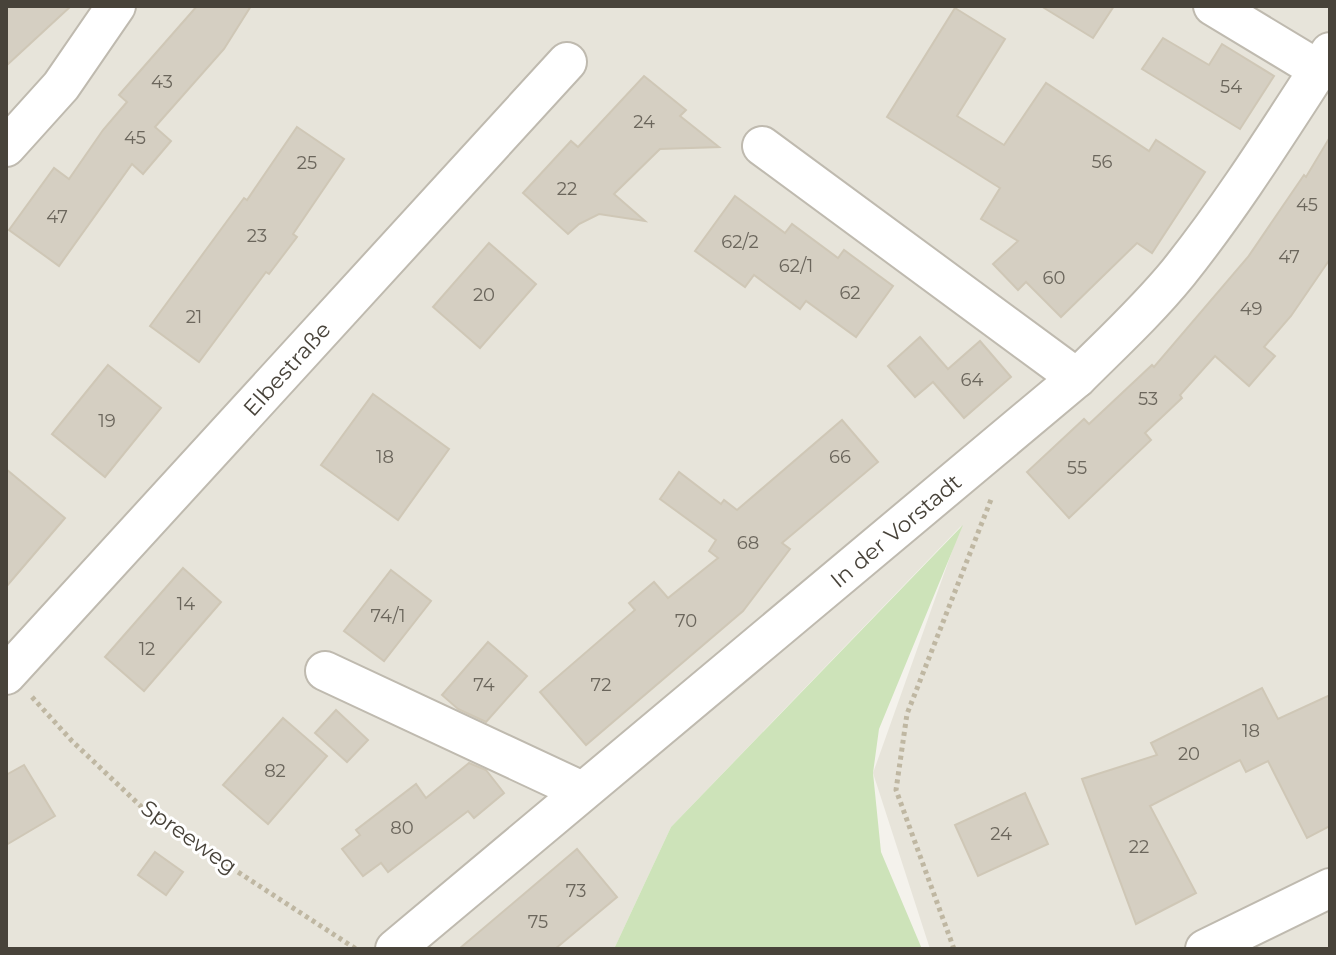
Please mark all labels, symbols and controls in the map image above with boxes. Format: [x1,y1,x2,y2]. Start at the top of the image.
house number: 43 [151,71,173,93]
house number: 54 [1220,76,1242,98]
house number: 24 [633,111,655,133]
house number: 45 [124,127,146,149]
house number: 56 [1091,151,1113,173]
house number: 25 [297,152,317,174]
house number: 22 [557,178,577,200]
house number: 45 [1296,194,1318,216]
house number: 47 [46,206,68,228]
house number: 23 [247,225,267,247]
house number: 62/2 [721,231,759,253]
house number: 47 [1278,246,1300,268]
house number: 62/1 [779,255,813,277]
house number: 60 [1043,267,1065,289]
house number: 62 [839,282,861,304]
house number: 20 [473,284,495,306]
house number: 49 [1240,298,1262,320]
house number: 21 [186,306,202,328]
street label: Elbestraße [238,316,336,422]
house number: 64 [961,369,984,391]
house number: 53 [1138,388,1158,410]
house number: 19 [98,410,116,432]
house number: 18 [376,446,394,468]
house number: 66 [829,446,851,468]
house number: 55 [1067,457,1087,479]
street label: In der Vorstadt [825,468,967,594]
house number: 68 [737,532,759,554]
house number: 14 [177,593,195,615]
house number: 74/1 [371,605,405,627]
house number: 70 [675,610,697,632]
house number: 12 [139,638,155,660]
house number: 74 [473,674,495,696]
house number: 72 [591,674,611,696]
house number: 18 [1242,720,1260,742]
house number: 20 [1178,743,1200,765]
house number: 82 [264,760,286,782]
street label: Spreeweg [136,794,242,880]
house number: 80 [390,817,414,839]
house number: 24 [990,823,1012,845]
house number: 22 [1129,836,1149,858]
house number: 73 [566,880,586,902]
house number: 75 [528,911,548,933]

